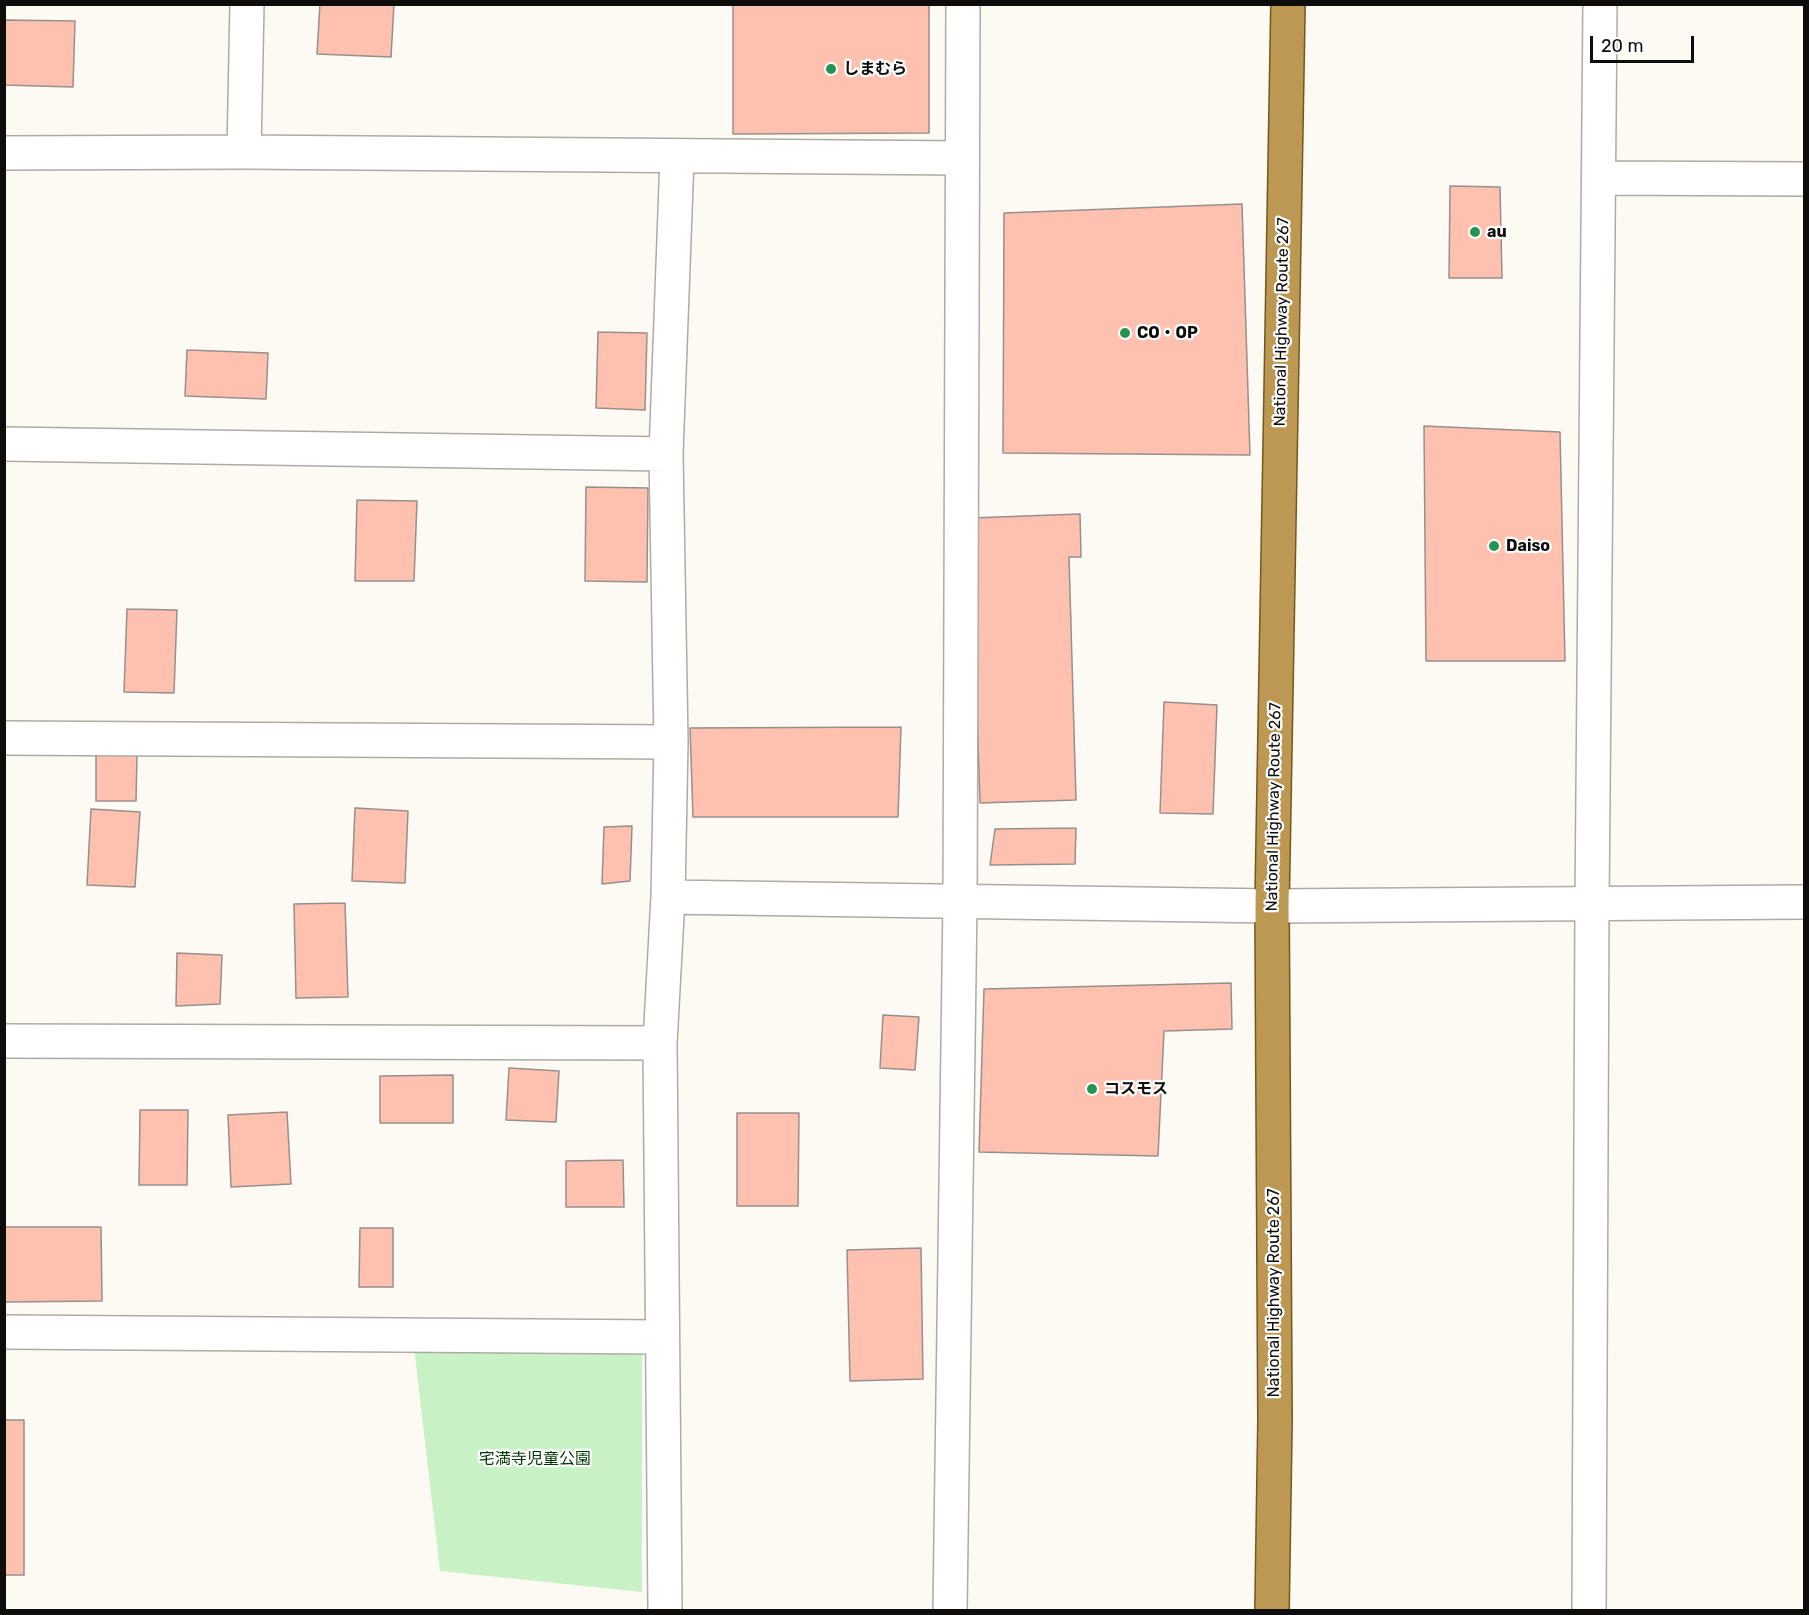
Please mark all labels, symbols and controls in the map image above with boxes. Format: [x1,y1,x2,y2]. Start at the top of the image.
scale bar [1593,24,1696,62]
text: 20 m [1601,35,1643,57]
place label: しまむら [843,59,907,79]
marker: しまむら [824,62,838,76]
street label: National Highway Route 267 [1271,217,1293,427]
place label: au [1487,222,1507,242]
marker: au [1468,225,1482,239]
place label: CO・OP [1137,323,1198,343]
marker: CO・OP [1118,326,1132,340]
place label: Daiso [1506,536,1550,556]
marker: Daiso [1487,539,1501,553]
street label: National Highway Route 267 [1263,702,1285,912]
place label: コスモス [1104,1079,1168,1099]
marker: コスモス [1085,1082,1099,1096]
street label: National Highway Route 267 [1264,1188,1284,1398]
park label: 宅満寺児童公園 [479,1449,591,1469]

